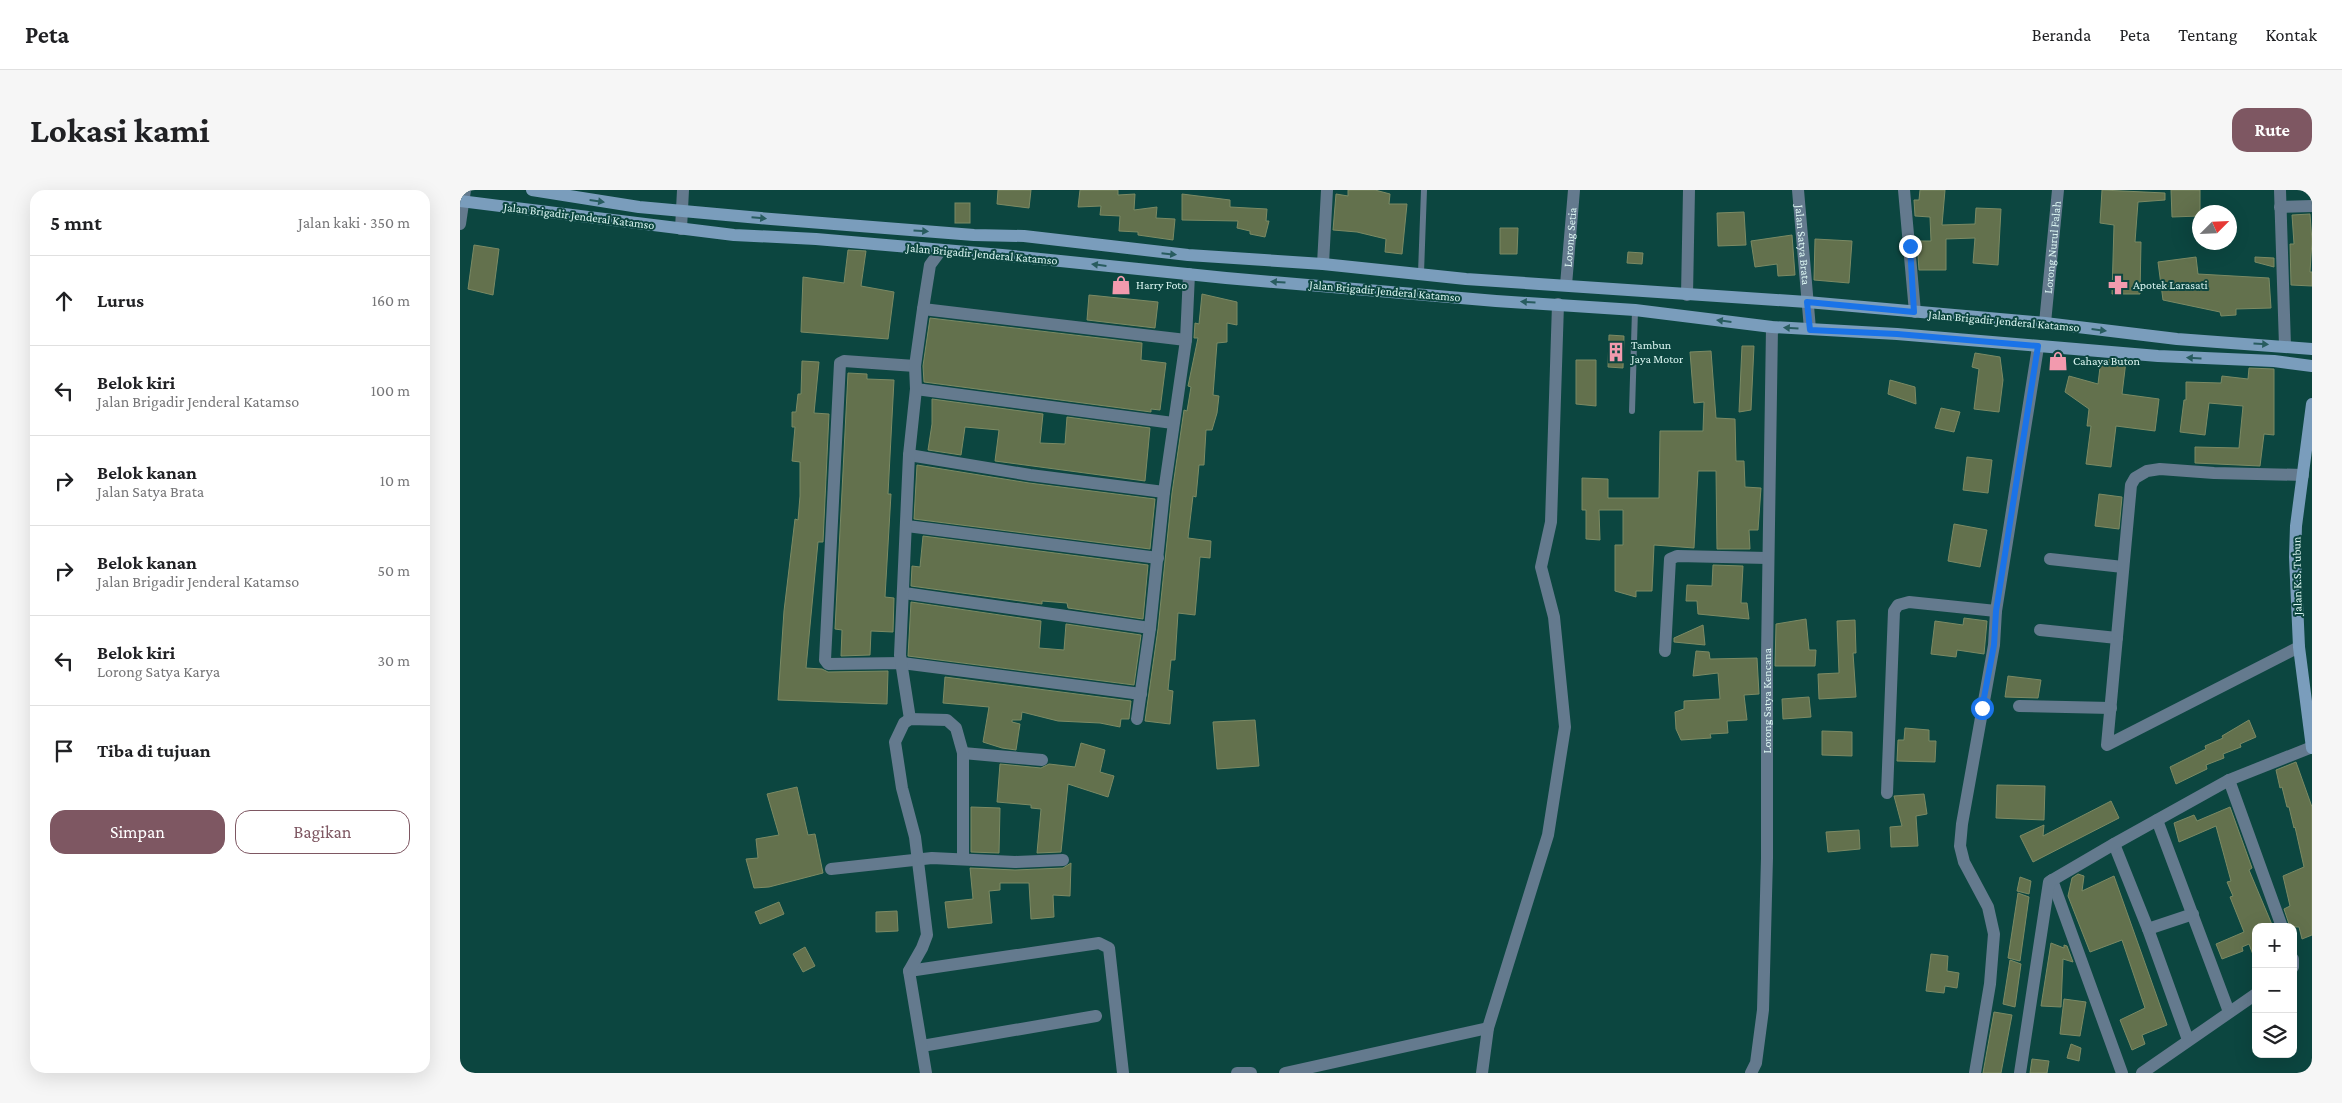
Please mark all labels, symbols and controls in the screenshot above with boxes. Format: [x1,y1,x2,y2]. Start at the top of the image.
text: Peta [25,21,69,48]
text: Beranda [2032,25,2091,45]
text: Peta [2119,25,2150,45]
text: Tentang [2178,25,2237,45]
text: Kontak [2265,25,2317,45]
button: Rute [2232,108,2312,152]
text: Lokasi kami [30,111,210,150]
one-way arrow [589,197,605,205]
street label: Jalan Brigadir Jenderal Katamso [502,200,655,232]
street label: Lorong Nurul Falah [2041,200,2064,294]
street label: Jalan Satya Brata [1792,203,1813,286]
north arrow [2192,205,2237,250]
street label: Lorong Setia [1561,206,1580,268]
text: 5 mnt [50,211,102,235]
text: Jalan kaki · 350 m [298,214,410,231]
one-way arrow [751,214,767,222]
one-way arrow [913,227,929,235]
route end [1899,235,1922,258]
street label: Jalan Brigadir Jenderal Katamso [905,240,1058,268]
one-way arrow [1162,250,1178,258]
one-way arrow [1091,261,1107,269]
shop icon: Harry Foto [1110,274,1132,296]
pharmacy icon: Apotek Larasati [2107,274,2129,296]
street label: Jalan Brigadir Jenderal Katamso [1308,277,1461,305]
place label: Harry Foto [1136,278,1187,292]
one-way arrow [1270,278,1286,286]
place label: Apotek Larasati [2133,278,2208,292]
icon: ahead [50,287,78,315]
text: Lurus [97,290,144,311]
text: 160 m [372,292,410,309]
one-way arrow [1519,298,1535,306]
street label: Jalan Brigadir Jenderal Katamso [1927,307,2080,335]
one-way arrow [1716,317,1732,325]
one-way arrow [1783,324,1799,332]
one-way arrow [2092,326,2108,334]
place label: Tambun Jaya Motor [1630,338,1684,366]
building icon: Tambun Jaya Motor [1605,341,1627,363]
one-way arrow [2253,341,2269,349]
shop icon: Cahaya Buton [2047,350,2069,372]
place label: Cahaya Buton [2073,354,2141,368]
one-way arrow [2185,354,2201,362]
text: Belok kiri [97,372,175,393]
icon: left [50,377,78,405]
text: 100 m [371,382,410,399]
text: Jalan Brigadir Jenderal Katamso [97,393,299,410]
text: Belok kanan [97,462,197,483]
icon: right [50,467,78,495]
text: 10 m [380,472,410,489]
text: Jalan Satya Brata [97,483,204,500]
street label: Jalan K.S. Tubun [2289,536,2305,616]
text: Belok kanan [97,552,197,573]
icon: right [50,557,78,585]
text: 50 m [378,562,410,579]
text: Jalan Brigadir Jenderal Katamso [97,573,299,590]
text: Belok kiri [97,642,175,663]
icon: left [50,647,78,675]
street label: Lorong Satya Kencana [1760,647,1774,754]
text: 30 m [378,652,410,669]
text: Lorong Satya Karya [97,663,220,680]
route start [1971,697,1994,720]
icon: arrive [50,737,78,765]
text: Tiba di tujuan [97,740,211,761]
button: Simpan [50,810,225,854]
button: Bagikan [235,810,410,854]
map controls [2252,923,2297,1058]
button: + [2252,923,2297,968]
button: − [2252,968,2297,1013]
button: layers [2252,1013,2297,1058]

